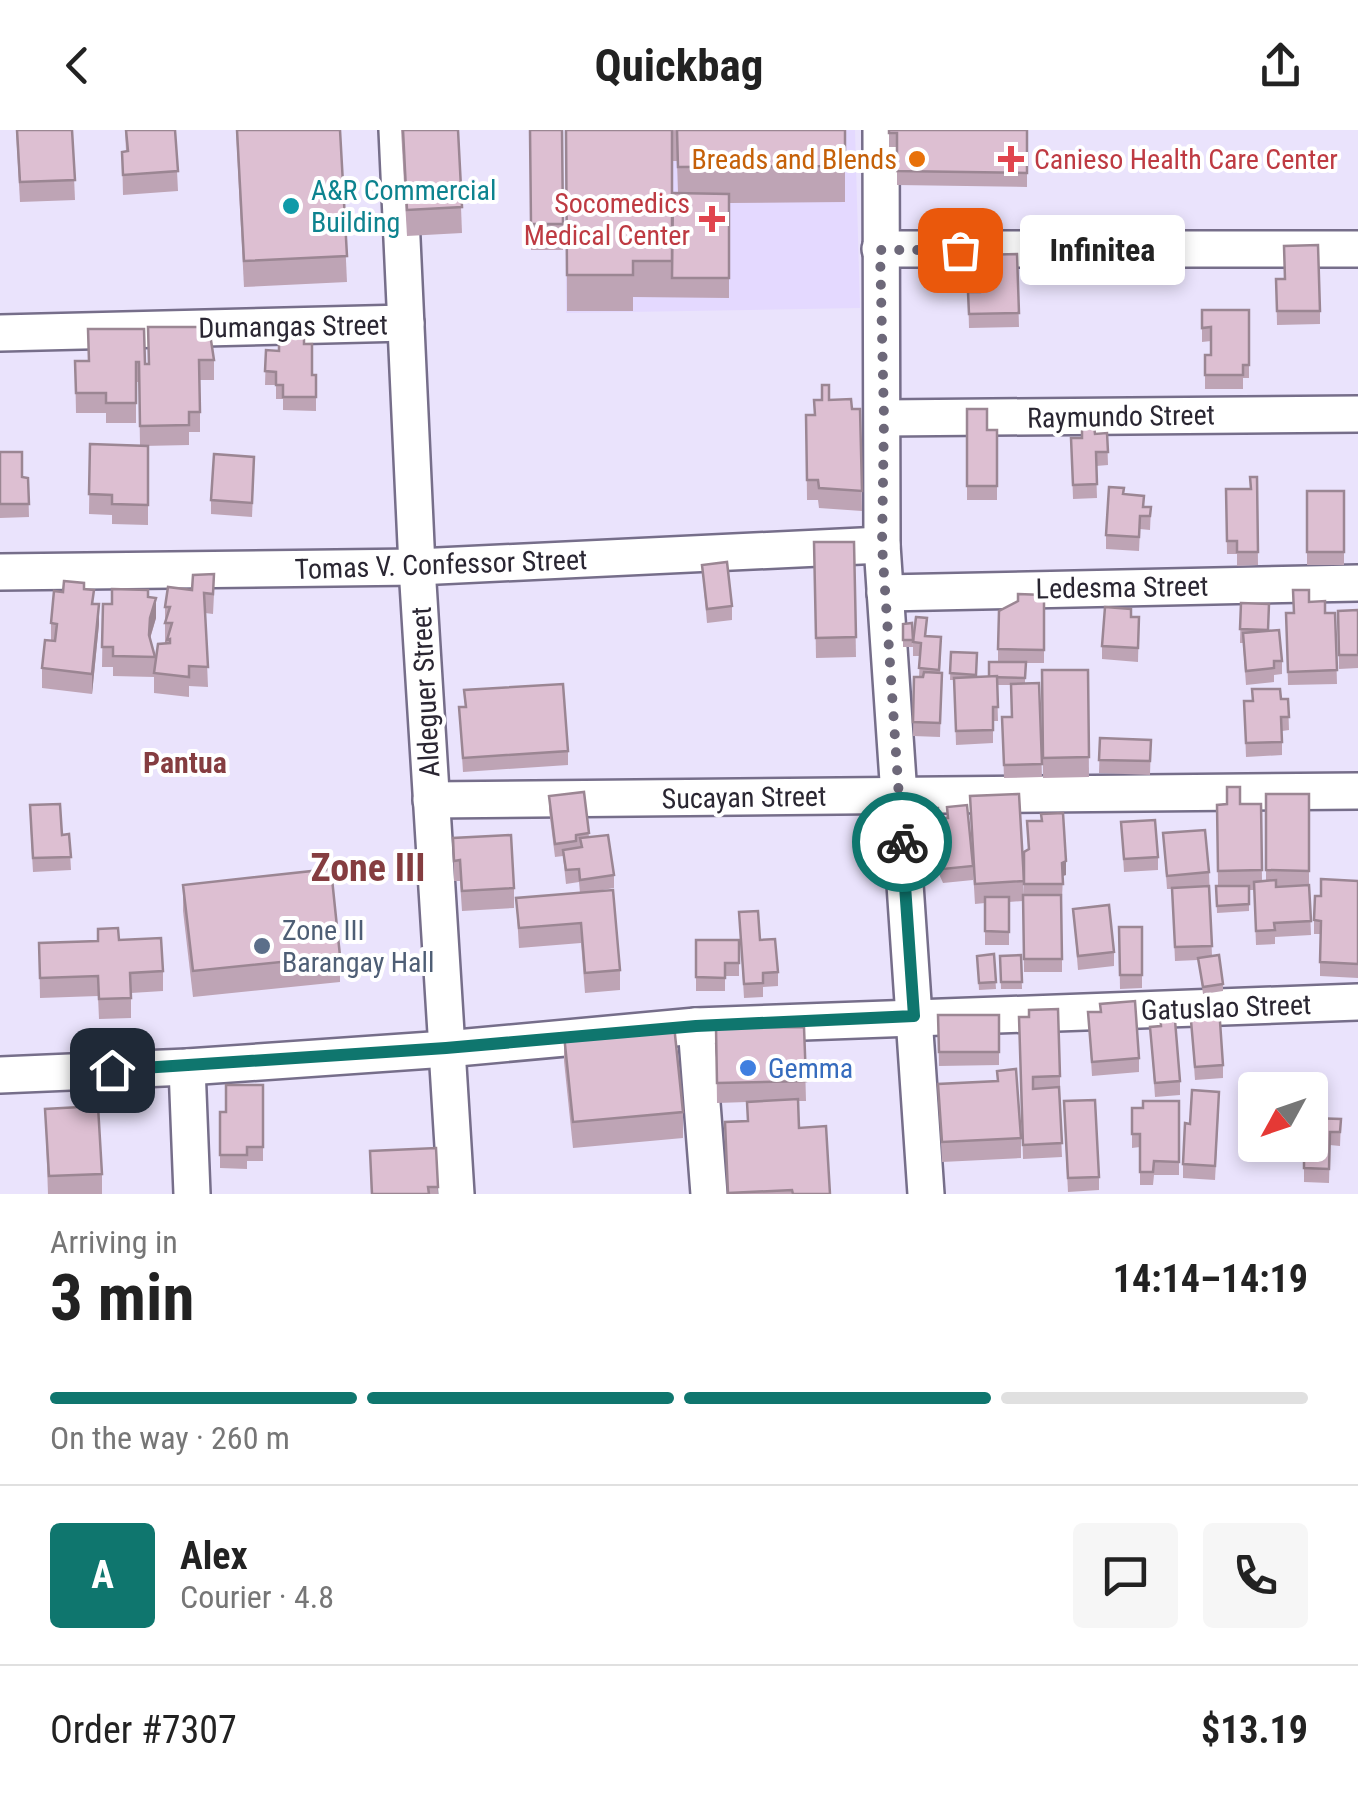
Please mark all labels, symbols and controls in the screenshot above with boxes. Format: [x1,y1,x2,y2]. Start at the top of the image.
icon: back [50,38,105,93]
icon: share [1253,38,1308,93]
text: Quickbag [595,39,763,92]
place label: Breads and Blends [691,143,897,176]
place label: Canieso Health Care Center [1034,143,1338,176]
marker: Canieso Health Care Center [998,146,1024,172]
marker: Breads and Blends [906,148,928,170]
place label: A&R Commercial Building [311,174,496,239]
place label: Socomedics Medical Center [524,187,690,252]
marker: A&R Commercial Building [280,195,302,217]
marker: Socomedics Medical Center [699,206,725,232]
pin [918,208,1003,293]
callout: Infinitea [1020,215,1185,285]
icon: bag [933,223,988,278]
text: Infinitea [1050,231,1155,269]
street label: Dumangas Street [198,308,388,345]
street label: Raymundo Street [1027,398,1215,435]
street label: Tomas V. Confessor Street [294,543,588,586]
street label: Ledesma Street [1035,569,1209,606]
street label: Aldeguer Street [405,606,446,778]
district label: Pantua [143,745,227,780]
street label: Sucayan Street [661,780,827,815]
courier [852,792,952,892]
icon: bike [875,815,930,870]
district label: Zone III [310,846,426,890]
place label: Zone III Barangay Hall [282,914,434,979]
marker: Zone III Barangay Hall [251,935,273,957]
street label: Gatuslao Street [1140,988,1312,1027]
pin [70,1028,155,1113]
icon: home [85,1043,140,1098]
place label: Gemma [768,1052,853,1085]
marker: Gemma [737,1057,759,1079]
north arrow [1238,1072,1328,1162]
map controls [1238,1072,1328,1162]
text: Arriving in [50,1223,178,1261]
text: 14:14–14:19 [1113,1257,1308,1301]
text: 3 min [50,1260,194,1336]
text: On the way · 260 m [50,1419,290,1457]
button: chat [1073,1523,1178,1628]
button: phone [1203,1523,1308,1628]
text: Alex [180,1534,248,1578]
text: A [91,1553,114,1597]
text: Courier · 4.8 [180,1578,334,1616]
text: Order #7307 [50,1708,237,1752]
text: $13.19 [1201,1708,1308,1752]

